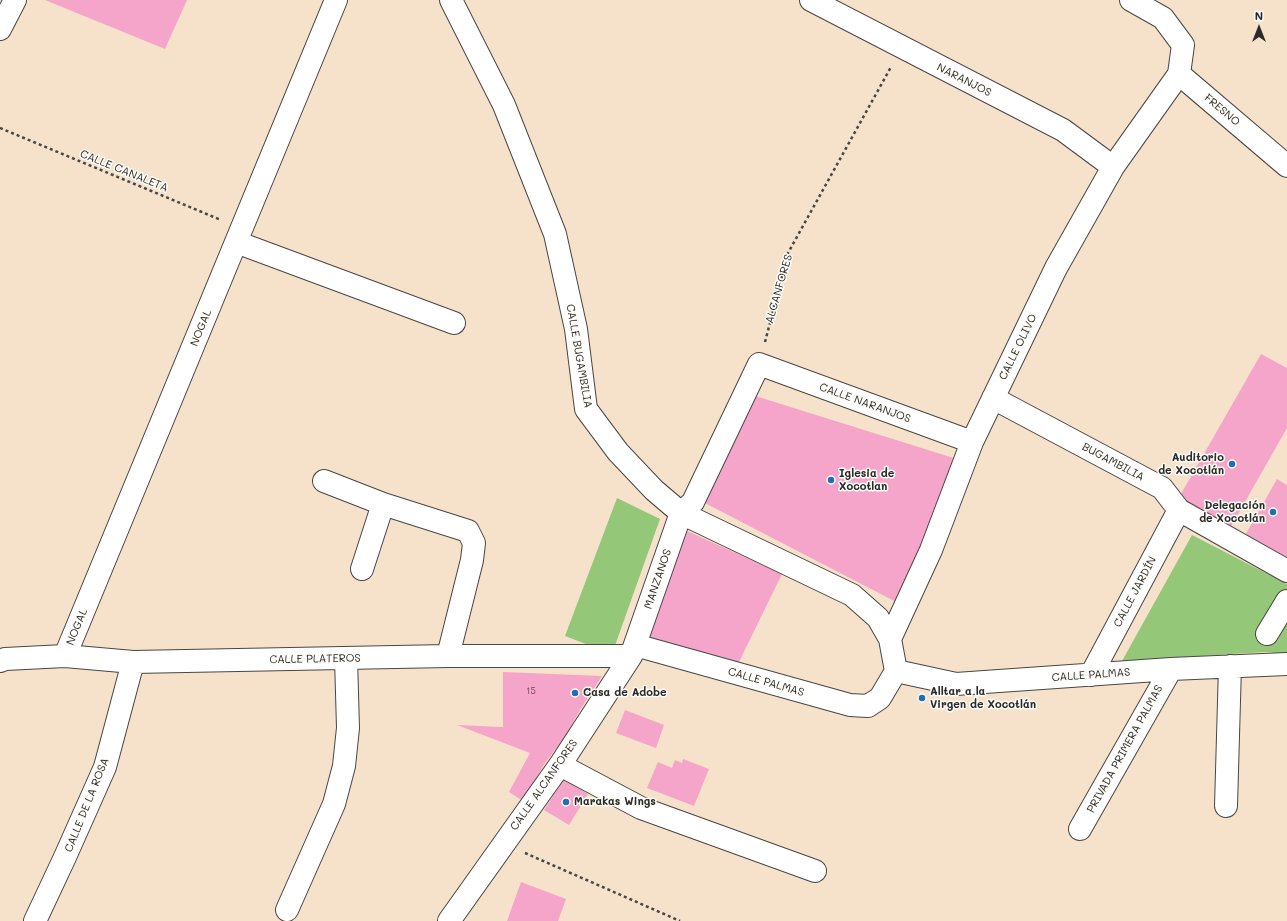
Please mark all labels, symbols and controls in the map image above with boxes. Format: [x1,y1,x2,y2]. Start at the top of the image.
north arrow [1239,8,1279,48]
text: N [1255,8,1263,23]
street label: NARANJOS [935,61,993,99]
street label: FRESNO [1201,91,1243,129]
street label: CALLE CANALETA [78,147,170,195]
street label: ALCANFORES [763,253,795,325]
street label: CALLE BUGAMBILIA [563,303,595,409]
street label: NOGAL [188,308,214,348]
street label: CALLE OLIVO [996,312,1040,382]
street label: CALLE NARANJOS [817,380,913,426]
street label: BUGAMBILIA [1080,440,1146,484]
place label: Auditorio de Xocotlán [1158,451,1224,477]
marker: Auditorio de Xocotlán [1227,459,1237,469]
place label: Iglesia de Xocotlan [839,467,894,493]
marker: Iglesia de Xocotlan [826,475,836,485]
place label: Delegación de Xocotlán [1199,499,1265,525]
marker: Delegación de Xocotlán [1268,507,1278,517]
street label: MANZANOS [642,547,674,611]
street label: CALLE JARDÍN [1111,554,1159,630]
street label: NOGAL [64,607,90,647]
street label: CALLE PLATEROS [269,652,361,666]
street label: CALLE PALMAS [726,665,806,699]
street label: CALLE PALMAS [1051,666,1131,684]
street label: PRIVADA PRIMERA PALMAS [1084,683,1166,815]
place label: Alltar a la Virgen de Xocotlán [930,685,1036,711]
house number: 15 [526,686,536,696]
place label: Casa de Adobe [583,686,667,700]
marker: Casa de Adobe [570,688,580,698]
marker: Alltar a la Virgen de Xocotlán [917,693,927,703]
street label: CALLE ALCANFORES [508,737,580,833]
street label: CALLE DE LA ROSA [62,756,112,854]
place label: Marakas Wings [574,795,656,809]
marker: Marakas Wings [561,797,571,807]

